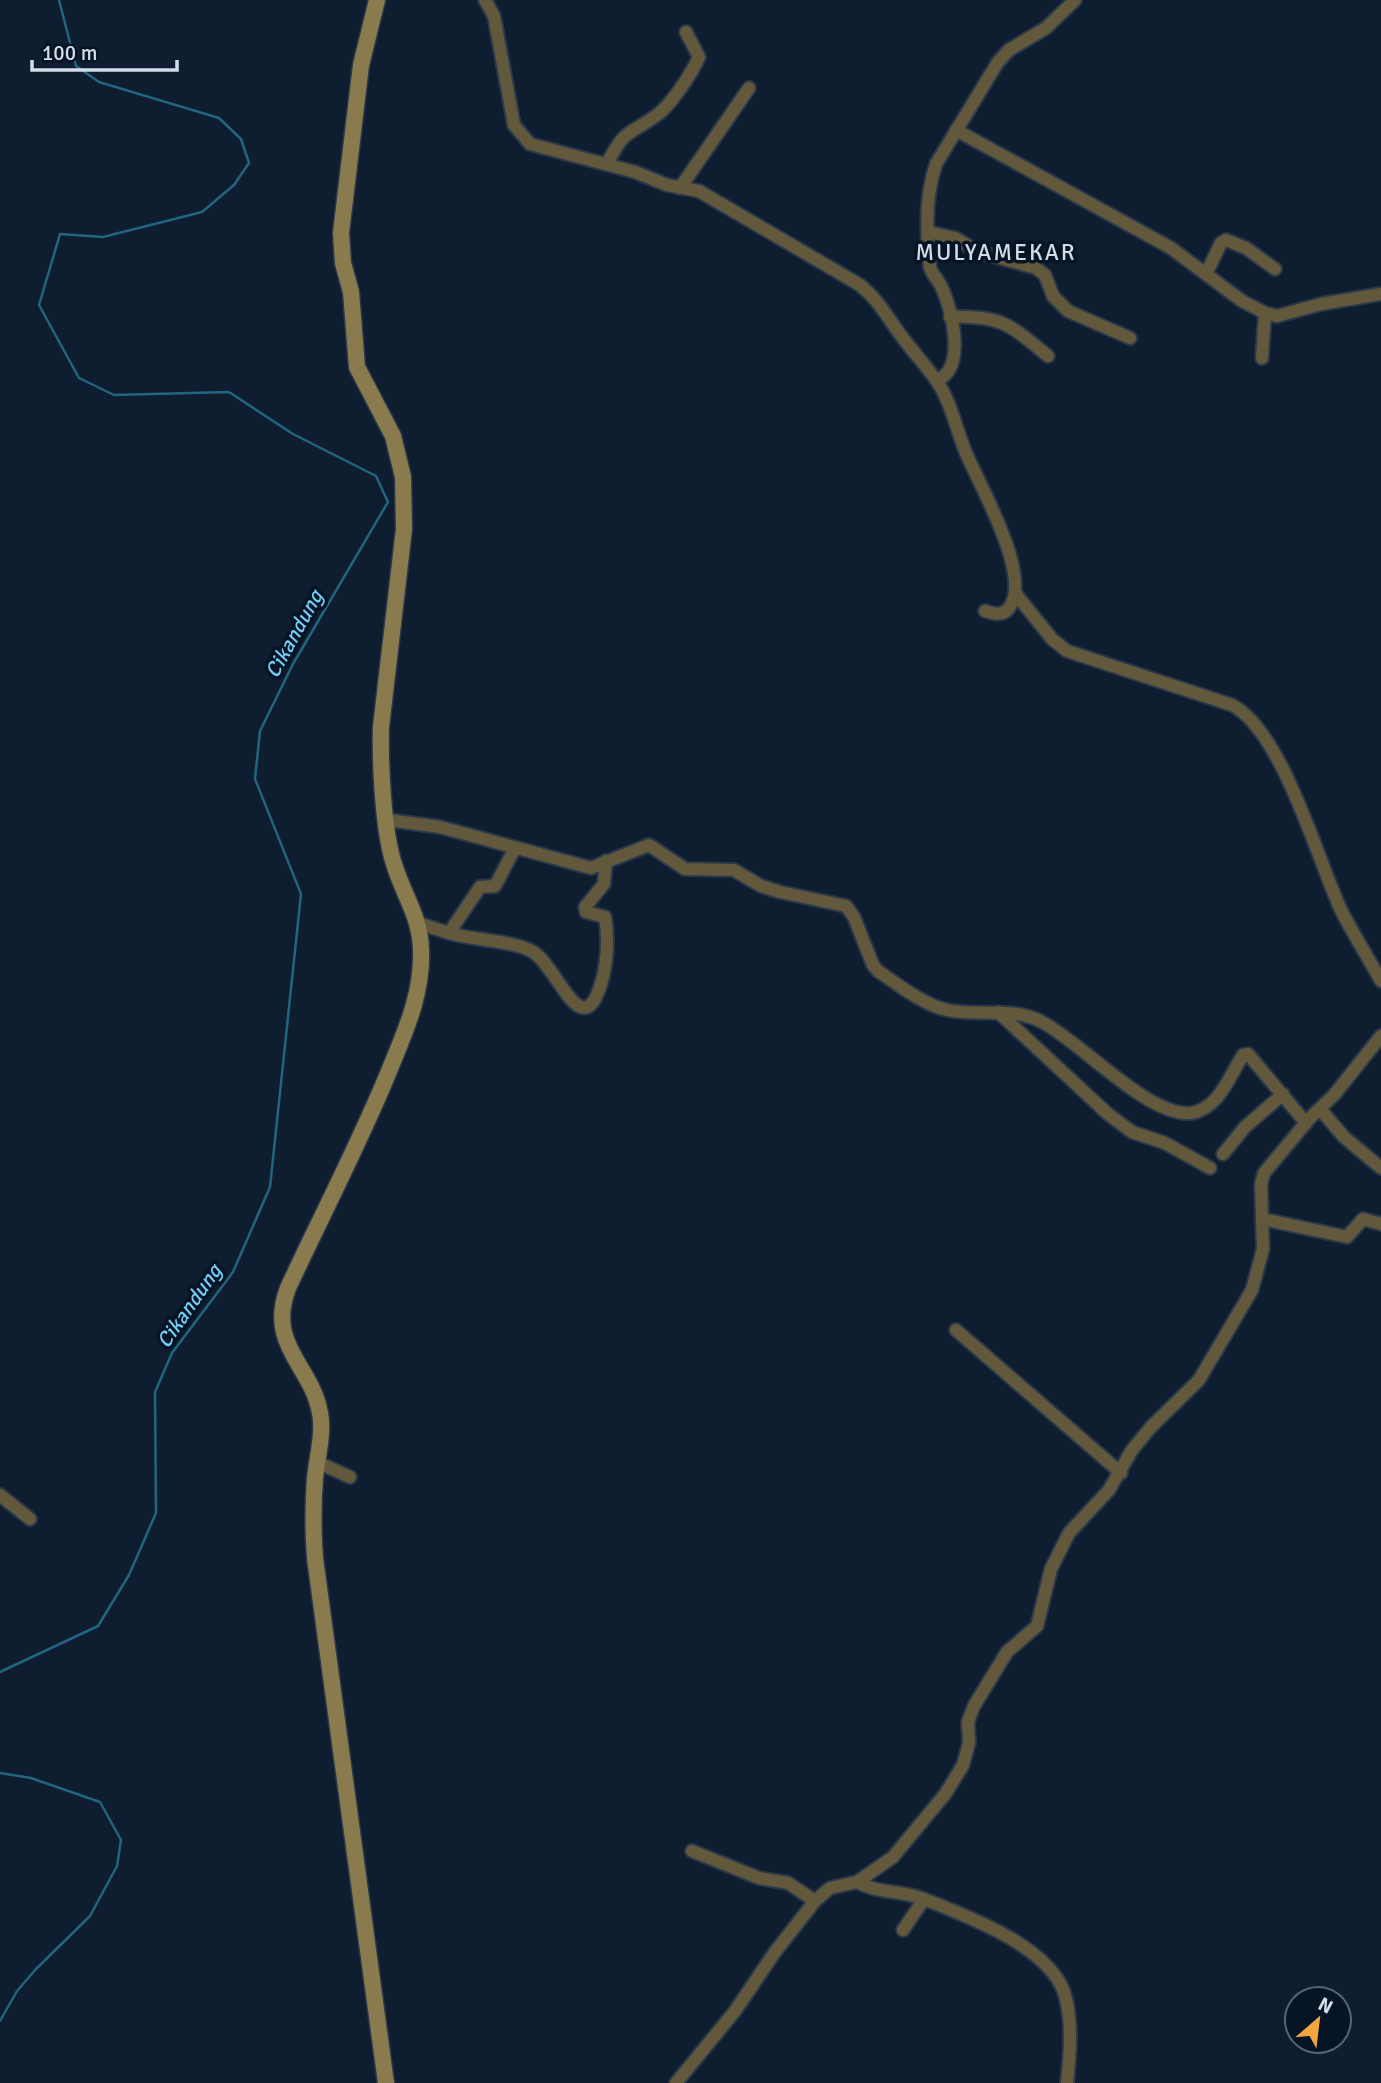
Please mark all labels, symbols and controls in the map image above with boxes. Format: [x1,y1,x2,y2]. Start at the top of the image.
scale bar [32,28,177,72]
text: 100 m [42,40,97,66]
district label: MULYAMEKAR [915,238,1077,267]
water label: Cikandung [259,584,330,682]
water label: Cikandung [151,1258,228,1353]
north arrow [1283,1985,1353,2055]
text: N [1314,1992,1337,2020]

